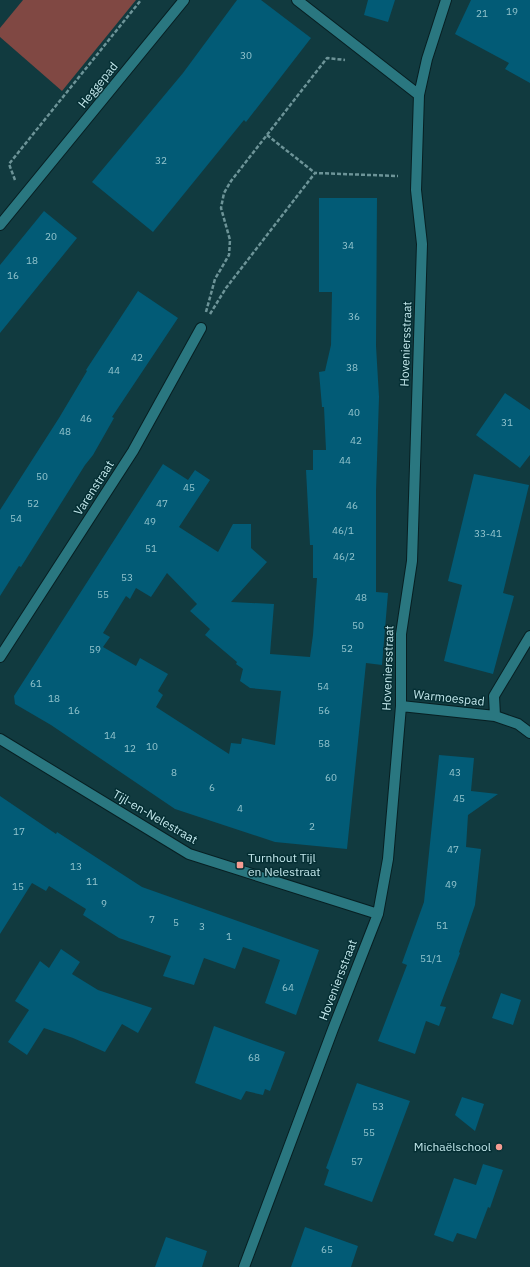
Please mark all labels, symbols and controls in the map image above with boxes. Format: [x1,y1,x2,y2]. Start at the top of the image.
house number: 19 [506,5,518,18]
house number: 21 [476,7,488,20]
house number: 30 [240,49,252,62]
street label: Heggepad [75,59,121,111]
house number: 32 [155,154,167,167]
house number: 20 [45,230,57,243]
house number: 34 [342,239,354,252]
house number: 18 [26,254,38,267]
house number: 16 [7,269,19,282]
street label: Hoveniersstraat [397,301,414,387]
house number: 36 [348,310,360,323]
house number: 42 [131,351,143,364]
house number: 38 [346,361,358,374]
house number: 44 [108,364,120,377]
house number: 40 [348,406,360,419]
house number: 46 [80,412,92,425]
house number: 31 [501,416,513,429]
house number: 48 [59,425,71,438]
house number: 42 [350,434,362,447]
house number: 44 [339,454,351,467]
street label: Varenstraat [70,457,117,518]
house number: 50 [36,470,48,483]
house number: 45 [183,481,195,494]
house number: 52 [27,497,39,510]
house number: 47 [156,497,168,510]
house number: 46 [346,499,358,512]
house number: 54 [10,512,22,525]
house number: 49 [144,515,156,528]
house number: 46/1 [332,524,354,537]
house number: 33-41 [474,527,502,540]
house number: 51 [145,542,157,555]
house number: 46/2 [333,550,355,563]
house number: 53 [121,571,133,584]
house number: 55 [97,588,109,601]
house number: 48 [355,591,367,604]
house number: 50 [352,619,364,632]
street label: Hoveniersstraat [379,625,396,711]
house number: 52 [341,642,353,655]
house number: 59 [89,643,101,656]
house number: 61 [30,677,42,690]
house number: 54 [317,680,329,693]
street label: Warmoespad [413,686,485,709]
house number: 18 [48,692,60,705]
house number: 16 [68,704,80,717]
house number: 56 [318,704,330,717]
house number: 14 [104,729,116,742]
house number: 58 [318,737,330,750]
house number: 10 [146,740,158,753]
house number: 12 [124,742,136,755]
house number: 8 [171,766,177,779]
house number: 43 [449,766,461,779]
house number: 60 [325,771,337,784]
house number: 6 [209,781,215,794]
street label: Tijl-en-Nelestraat [110,786,200,847]
house number: 45 [453,792,465,805]
house number: 4 [237,802,243,815]
house number: 2 [309,820,315,833]
house number: 17 [13,825,25,838]
house number: 47 [447,843,459,856]
place label: Turnhout Tijl en Nelestraat [248,850,321,879]
house number: 13 [70,860,82,873]
marker: Turnhout Tijl en Nelestraat [235,860,245,870]
house number: 11 [86,875,98,888]
house number: 49 [445,878,457,891]
house number: 15 [12,880,24,893]
house number: 9 [101,897,107,910]
house number: 7 [149,913,155,926]
house number: 5 [173,916,179,929]
house number: 51 [436,919,448,932]
house number: 3 [199,920,205,933]
house number: 1 [226,930,232,943]
street label: Hoveniersstraat [315,937,360,1022]
house number: 51/1 [420,952,442,965]
house number: 64 [282,981,294,994]
house number: 68 [248,1051,260,1064]
house number: 53 [372,1100,384,1113]
house number: 55 [363,1126,375,1139]
place label: Michaëlschool [414,1139,491,1154]
marker: Michaëlschool [494,1142,504,1152]
house number: 57 [351,1155,363,1168]
house number: 65 [321,1243,333,1256]

